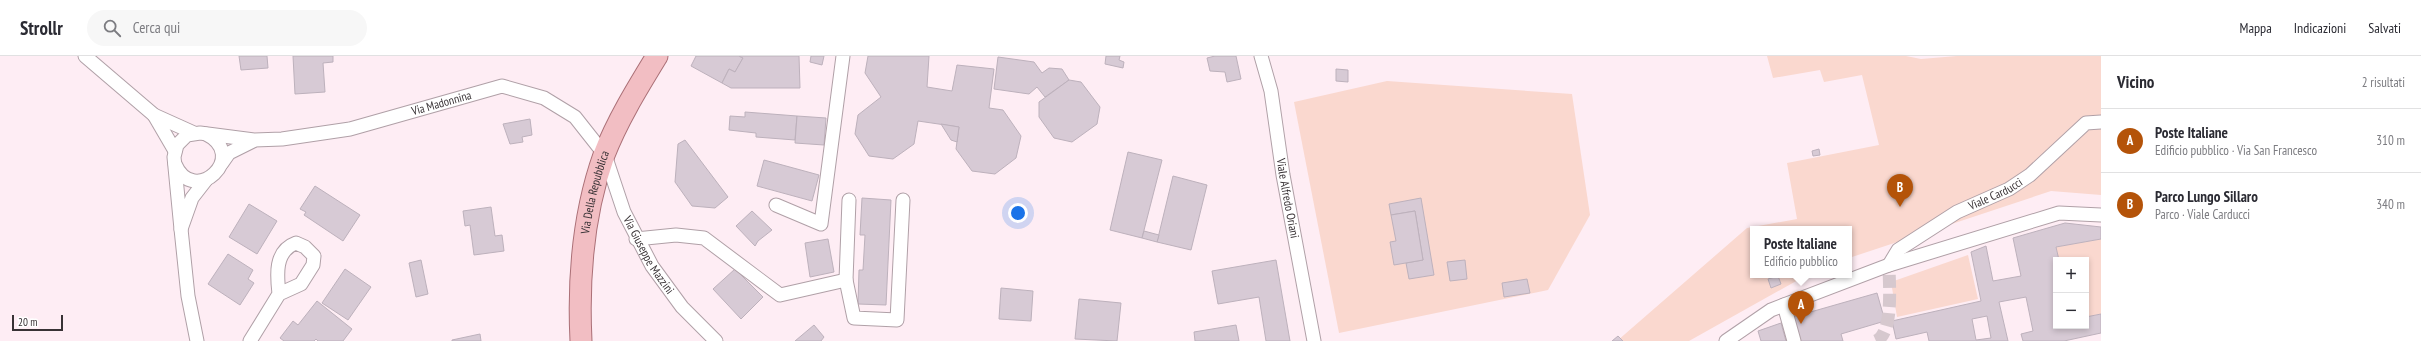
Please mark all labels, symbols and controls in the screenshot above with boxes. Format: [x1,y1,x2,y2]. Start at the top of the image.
search box [87,10,367,46]
text: Strollr [20,16,63,40]
icon: search [101,17,123,39]
text: Cerca qui [133,18,180,37]
text: Mappa [2240,19,2272,37]
text: Indicazioni [2294,19,2346,37]
text: Salvati [2368,19,2401,37]
text: Vicino [2117,71,2154,93]
text: 2 risultati [2362,74,2405,91]
street label: Via Madonnina [409,87,473,119]
text: Poste Italiane [2155,123,2228,142]
text: A [2127,132,2133,149]
text: 310 m [2376,132,2405,149]
text: Edificio pubblico · Via San Francesco [2155,142,2317,159]
street label: Via Della Repubblica [577,148,612,236]
street label: Viale Alfredo Oriani [1274,156,1303,239]
pin: B [1887,174,1913,207]
street label: Viale Carducci [1965,174,2025,213]
text: Parco Lungo Sillaro [2155,187,2258,206]
text: B [2127,196,2133,213]
text: 340 m [2376,196,2405,213]
your location [1008,203,1028,223]
text: Parco · Viale Carducci [2155,206,2250,223]
street label: Via Giuseppe Mazzini [620,212,678,297]
popup [1750,226,1852,278]
text: Poste Italiane [1764,234,1837,253]
text: Edificio pubblico [1764,253,1838,270]
map controls [2053,257,2089,329]
button: + [2053,257,2089,293]
pin: A [1788,291,1814,324]
button: − [2053,293,2089,329]
scale bar [12,313,63,332]
text: 20 m [18,315,37,329]

